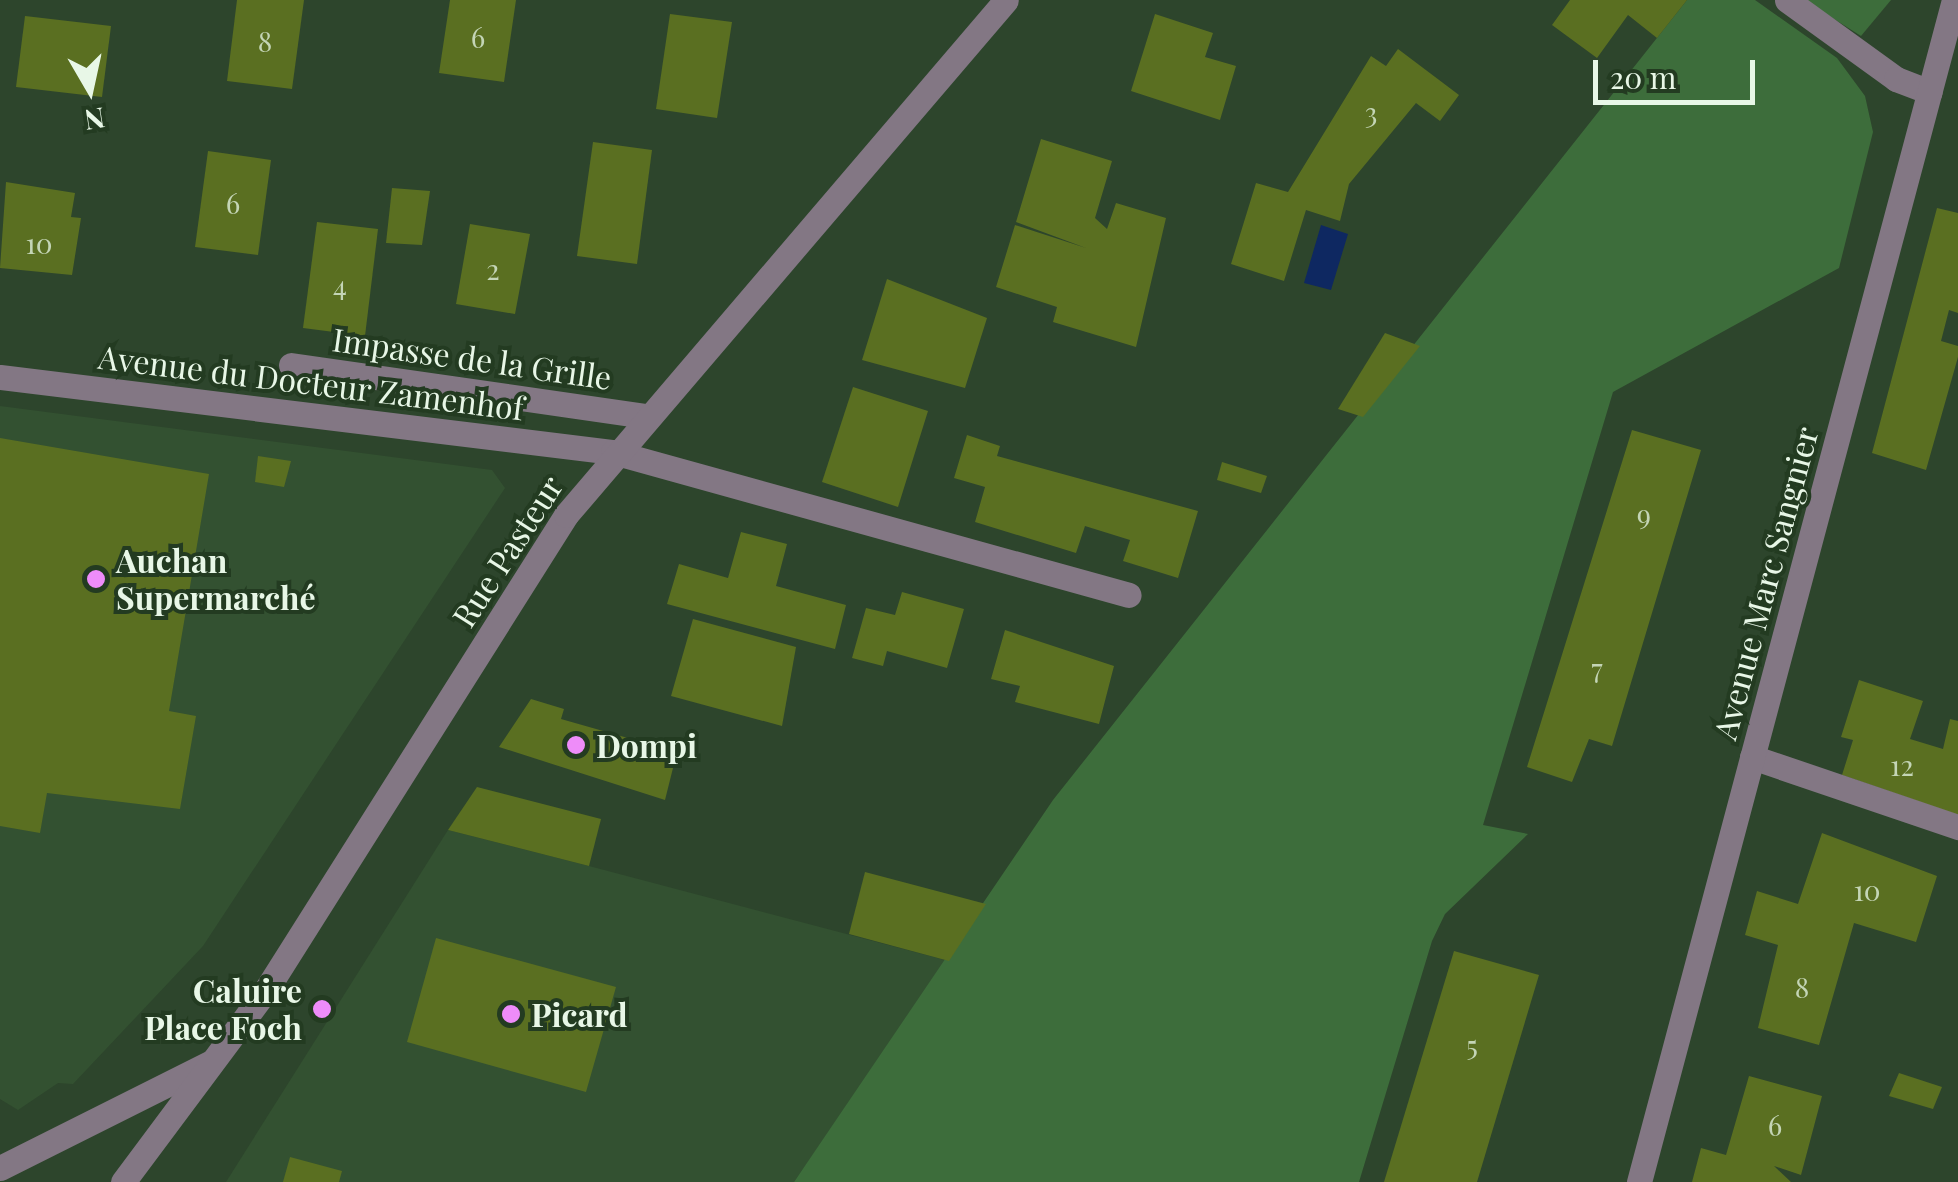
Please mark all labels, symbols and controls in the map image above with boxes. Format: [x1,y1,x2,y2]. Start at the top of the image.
house number: 6 [471,20,485,54]
house number: 8 [258,24,272,58]
north arrow [40,40,140,140]
scale bar [1598,40,1760,102]
text: 20 m [1610,57,1676,97]
house number: 3 [1365,95,1377,129]
text: N [82,100,108,140]
house number: 6 [226,186,240,220]
house number: 10 [25,226,53,260]
house number: 2 [486,252,500,286]
house number: 4 [333,268,347,302]
street label: Impasse de la Grille [329,319,615,397]
street label: Avenue du Docteur Zamenhof [96,337,526,427]
street label: Avenue Marc Sangnier [1705,422,1825,744]
street label: Rue Pasteur [444,468,570,634]
house number: 9 [1637,497,1651,531]
place label: Auchan Supermarché [116,542,316,617]
marker: Auchan Supermarché [85,568,107,590]
house number: 7 [1591,651,1603,685]
place label: Dompi [596,726,697,764]
marker: Dompi [565,734,587,756]
house number: 12 [1890,748,1914,782]
house number: 10 [1853,873,1881,907]
house number: 8 [1795,970,1809,1004]
place label: Caluire Place Foch [144,972,302,1047]
place label: Picard [531,995,628,1033]
marker: Caluire Place Foch [311,998,333,1020]
marker: Picard [500,1003,522,1025]
house number: 5 [1466,1028,1478,1062]
house number: 6 [1768,1108,1782,1142]

